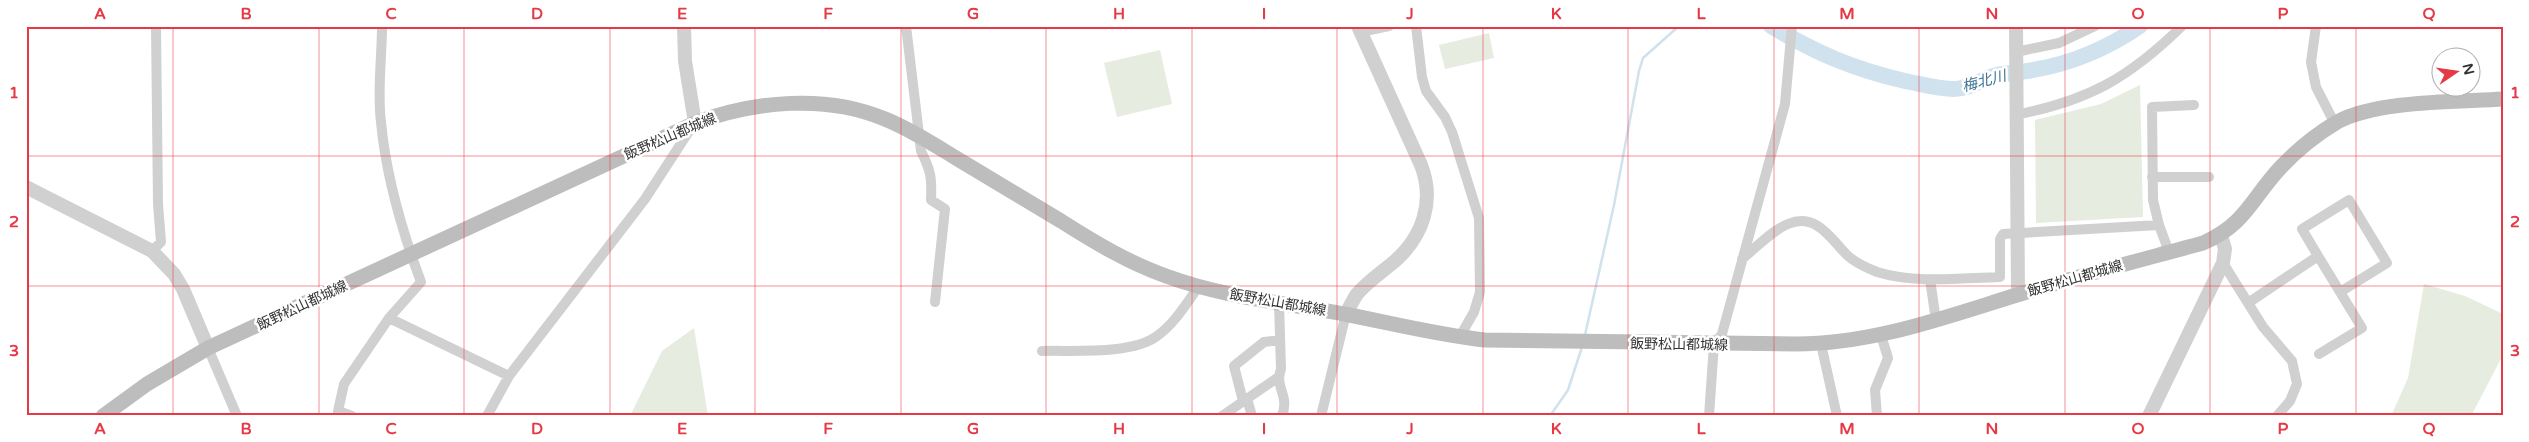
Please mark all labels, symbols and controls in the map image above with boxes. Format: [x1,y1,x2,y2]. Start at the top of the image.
text: A [94,4,106,24]
text: B [240,4,252,24]
text: C [385,4,397,24]
text: D [531,4,543,24]
text: E [677,4,687,24]
text: F [823,4,833,24]
text: G [967,4,979,24]
text: H [1113,4,1125,24]
text: I [1262,4,1266,24]
text: J [1405,4,1414,24]
text: K [1551,4,1562,24]
text: L [1696,4,1706,24]
text: M [1839,4,1855,24]
text: N [1986,4,1998,24]
text: O [2132,4,2145,24]
text: P [2278,4,2289,24]
text: Q [2423,4,2436,24]
north arrow [2432,48,2482,98]
text: N [2459,62,2478,77]
water label: 梅北川 [1960,66,2010,96]
text: 1 [9,83,19,103]
text: 1 [2510,83,2520,103]
street label: 飯野松山都城線 [622,109,719,163]
text: 2 [9,212,19,232]
text: 2 [2510,212,2520,232]
street label: 飯野松山都城線 [2026,257,2125,300]
street label: 飯野松山都城線 [254,277,350,334]
street label: 飯野松山都城線 [1228,286,1328,319]
street label: 飯野松山都城線 [1630,335,1728,354]
text: 3 [9,341,19,361]
text: 3 [2510,341,2520,361]
text: A [94,419,106,439]
text: B [240,419,252,439]
text: C [385,419,397,439]
text: D [531,419,543,439]
text: E [677,419,687,439]
text: F [823,419,833,439]
text: G [967,419,979,439]
text: H [1113,419,1125,439]
text: I [1262,419,1266,439]
text: J [1405,419,1414,439]
text: K [1551,419,1562,439]
text: L [1696,419,1706,439]
text: M [1839,419,1855,439]
text: N [1986,419,1998,439]
text: O [2132,419,2145,439]
text: P [2278,419,2289,439]
text: Q [2423,419,2436,439]

